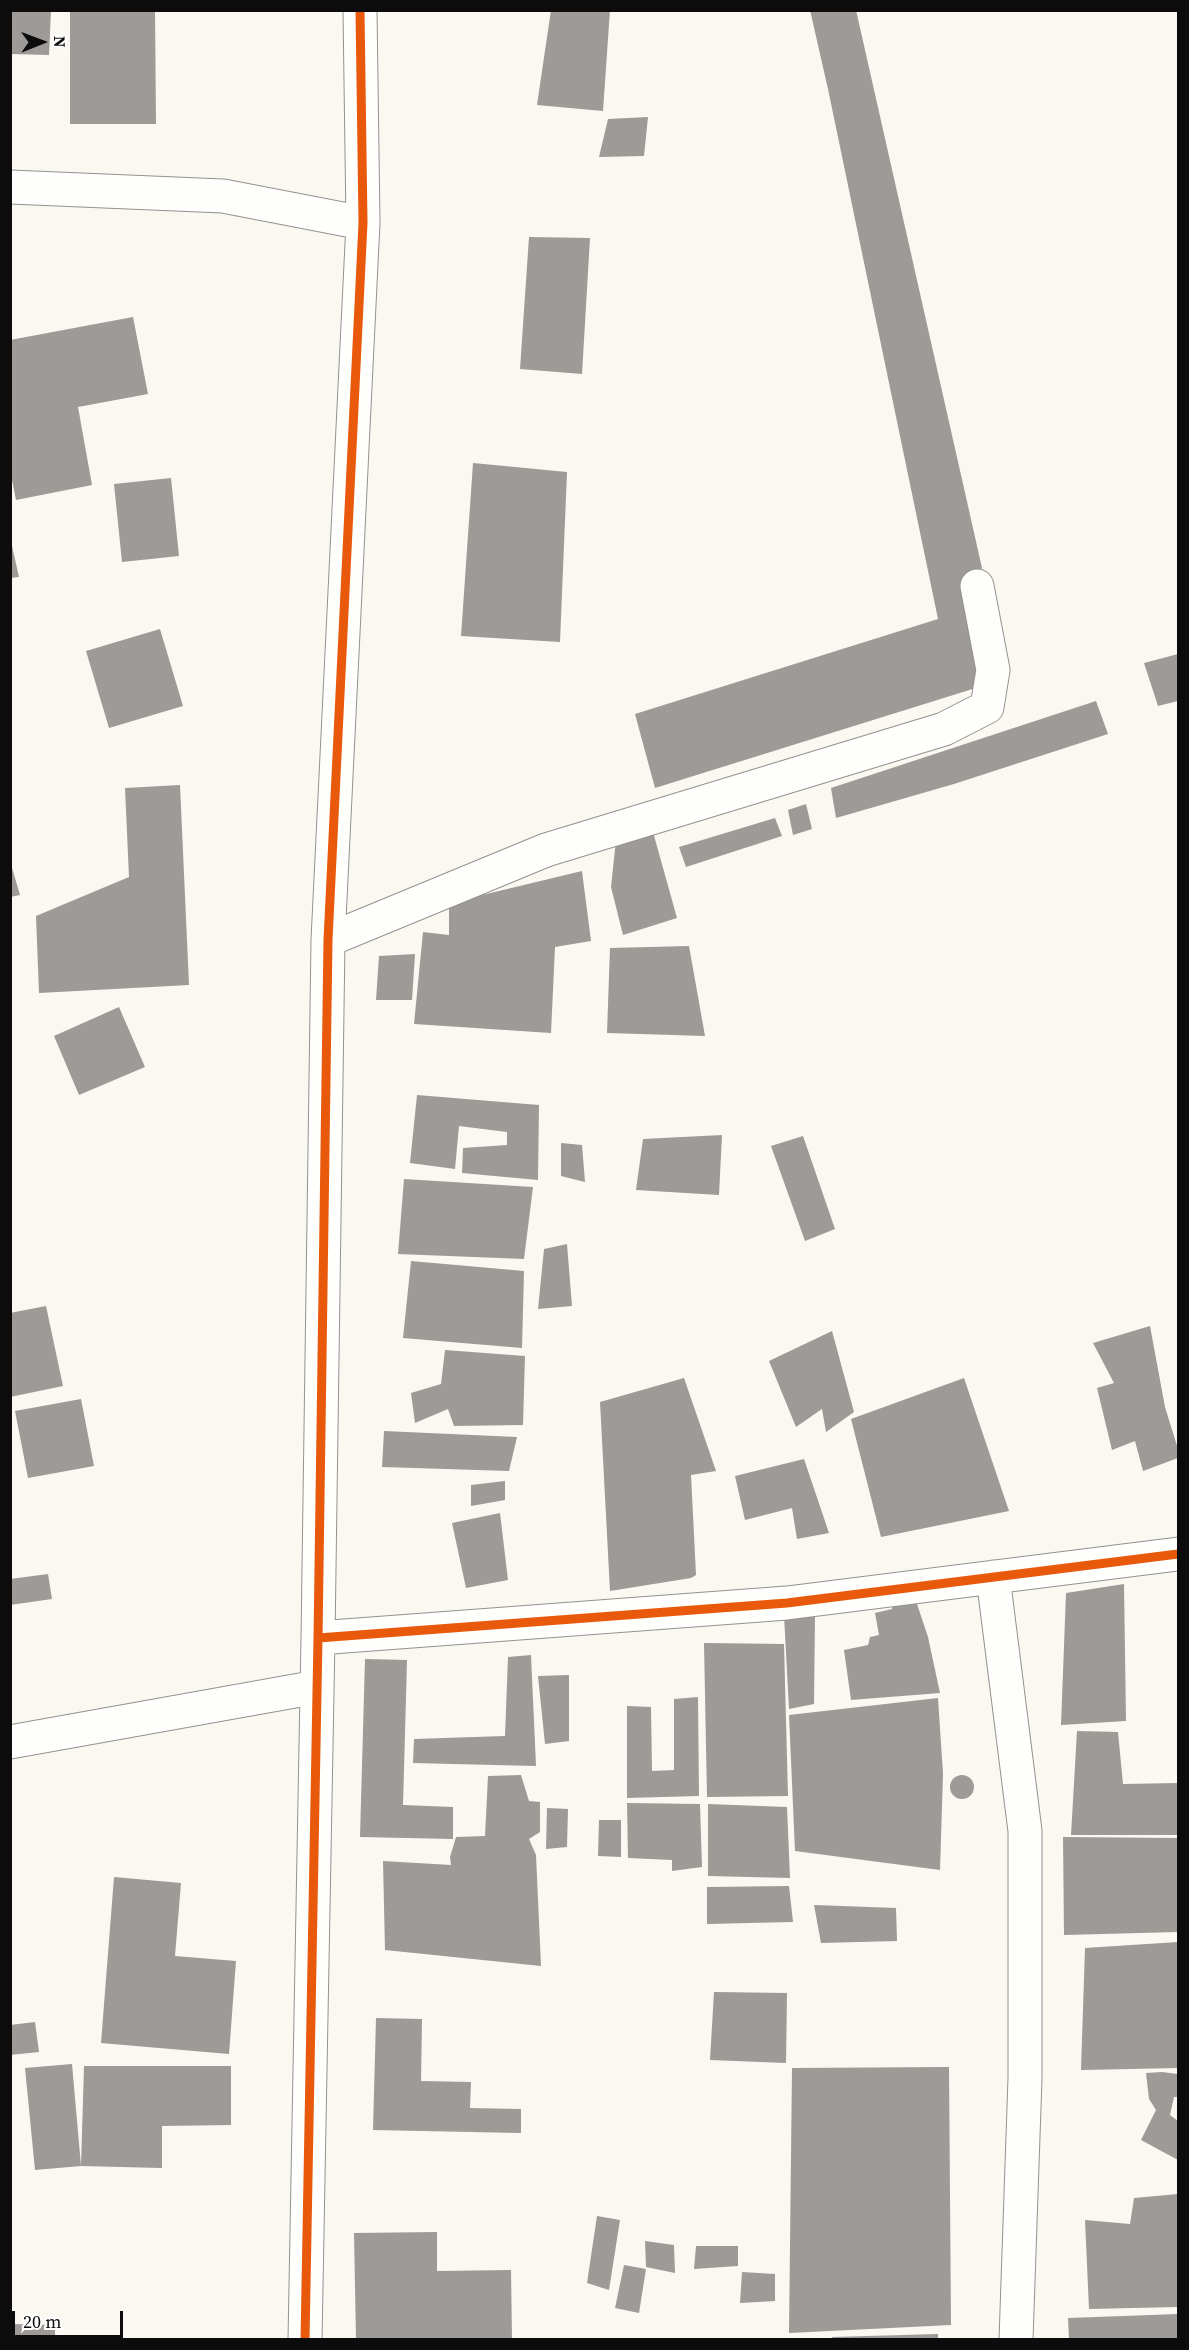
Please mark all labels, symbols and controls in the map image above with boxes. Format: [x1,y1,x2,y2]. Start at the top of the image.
north arrow [12,12,72,72]
text: N [49,36,71,48]
scale bar [15,2299,126,2337]
text: 20 m [23,2309,61,2334]

